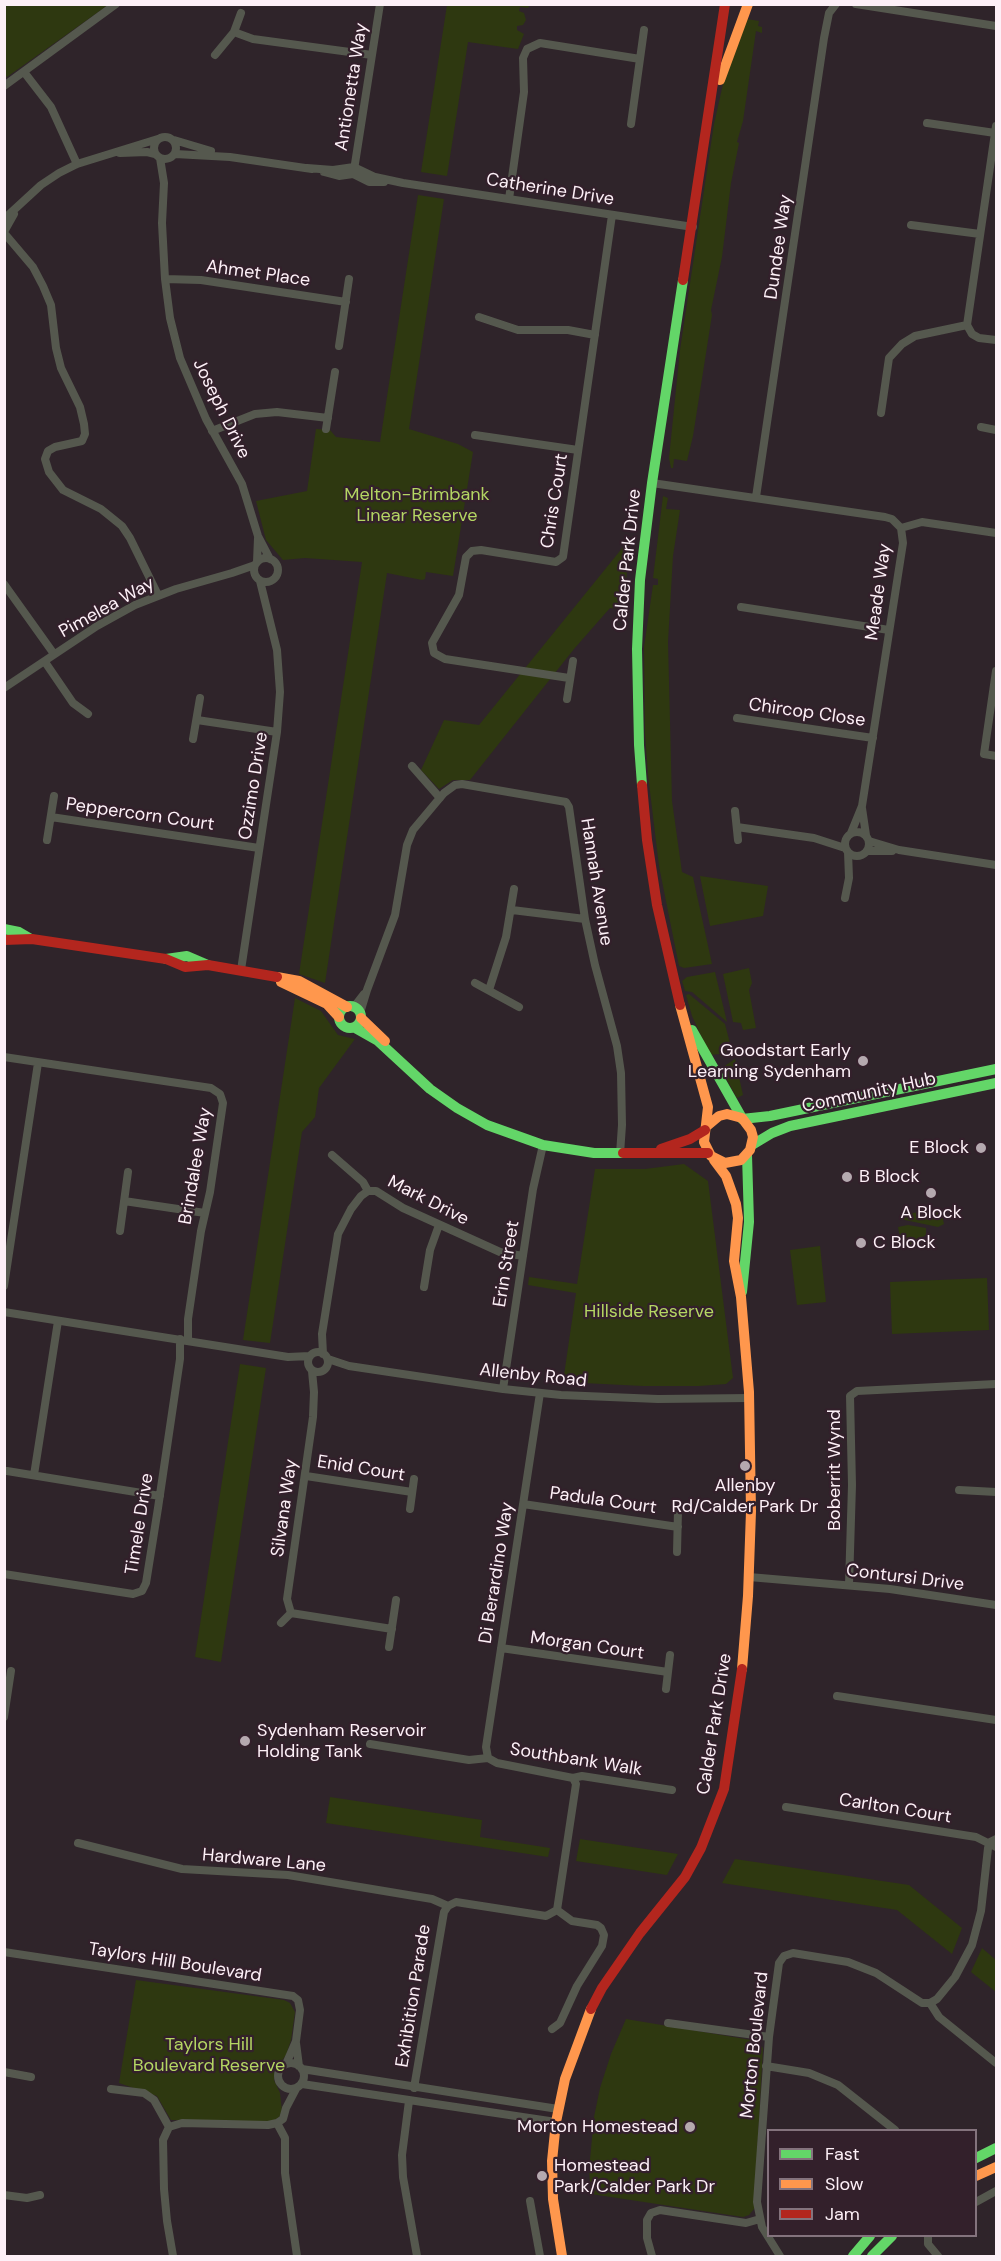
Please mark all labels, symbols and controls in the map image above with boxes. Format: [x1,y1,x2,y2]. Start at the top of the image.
street label: Antionetta Way [331,21,373,153]
street label: Catherine Drive [485,169,615,211]
street label: Dundee Way [761,193,797,301]
street label: Ahmet Place [205,256,311,292]
street label: Joseph Drive [188,356,254,462]
street label: Chris Court [537,452,573,550]
park label: Melton-Brimbank Linear Reserve [344,484,490,526]
street label: Calder Park Drive [610,488,646,632]
street label: Meade Way [862,542,896,642]
street label: Pimelea Way [55,573,159,643]
street label: Chircop Close [747,694,867,732]
street label: Ozzimo Drive [235,731,273,841]
street label: Peppercorn Court [64,794,216,836]
street label: Hannah Avenue [575,817,617,947]
place label: Goodstart Early Learning Sydenham [688,1040,851,1082]
marker: Goodstart Early Learning Sydenham [856,1054,870,1068]
street label: Community Hub [800,1068,938,1118]
street label: Brindalee Way [175,1106,217,1226]
place label: E Block [909,1137,969,1159]
marker: E Block [974,1141,988,1155]
place label: B Block [859,1166,920,1188]
marker: B Block [840,1170,854,1184]
street label: Mark Drive [384,1171,472,1231]
marker: A Block [924,1186,938,1200]
place label: A Block [900,1202,962,1224]
street label: Erin Street [490,1219,524,1309]
place label: C Block [873,1232,936,1254]
marker: C Block [854,1236,868,1250]
park label: Hillside Reserve [584,1301,714,1323]
street label: Allenby Road [478,1360,588,1392]
street label: Boberrit Wynd [824,1409,846,1531]
street label: Enid Court [316,1451,406,1487]
street label: Silvana Way [267,1458,303,1558]
marker: Allenby Rd/Calder Park Dr [738,1459,752,1473]
street label: Timele Drive [121,1472,159,1576]
place label: Allenby Rd/Calder Park Dr [671,1475,819,1518]
street label: Padula Court [548,1483,658,1519]
street label: Di Berardino Way [475,1501,519,1645]
street label: Contursi Drive [845,1560,965,1596]
street label: Morgan Court [529,1627,645,1665]
street label: Calder Park Drive [693,1652,737,1796]
place label: Sydenham Reservoir Holding Tank [257,1720,426,1762]
marker: Sydenham Reservoir Holding Tank [238,1734,252,1748]
street label: Southbank Walk [508,1739,644,1781]
street label: Carlton Court [837,1789,953,1829]
street label: Hardware Lane [201,1845,327,1877]
street label: Exhibition Parade [392,1923,436,2069]
street label: Taylors Hill Boulevard [87,1939,263,1987]
street label: Morton Boulevard [737,1971,773,2119]
park label: Taylors Hill Boulevard Reserve [133,2034,285,2076]
place label: Morton Homestead [517,2116,678,2138]
marker: Morton Homestead [683,2120,697,2134]
legend [767,2129,977,2237]
text: Fast [825,2142,860,2166]
place label: Homestead Park/Calder Park Dr [554,2155,715,2198]
marker: Homestead Park/Calder Park Dr [535,2169,549,2183]
text: Slow [825,2172,864,2196]
text: Jam [825,2202,860,2226]

